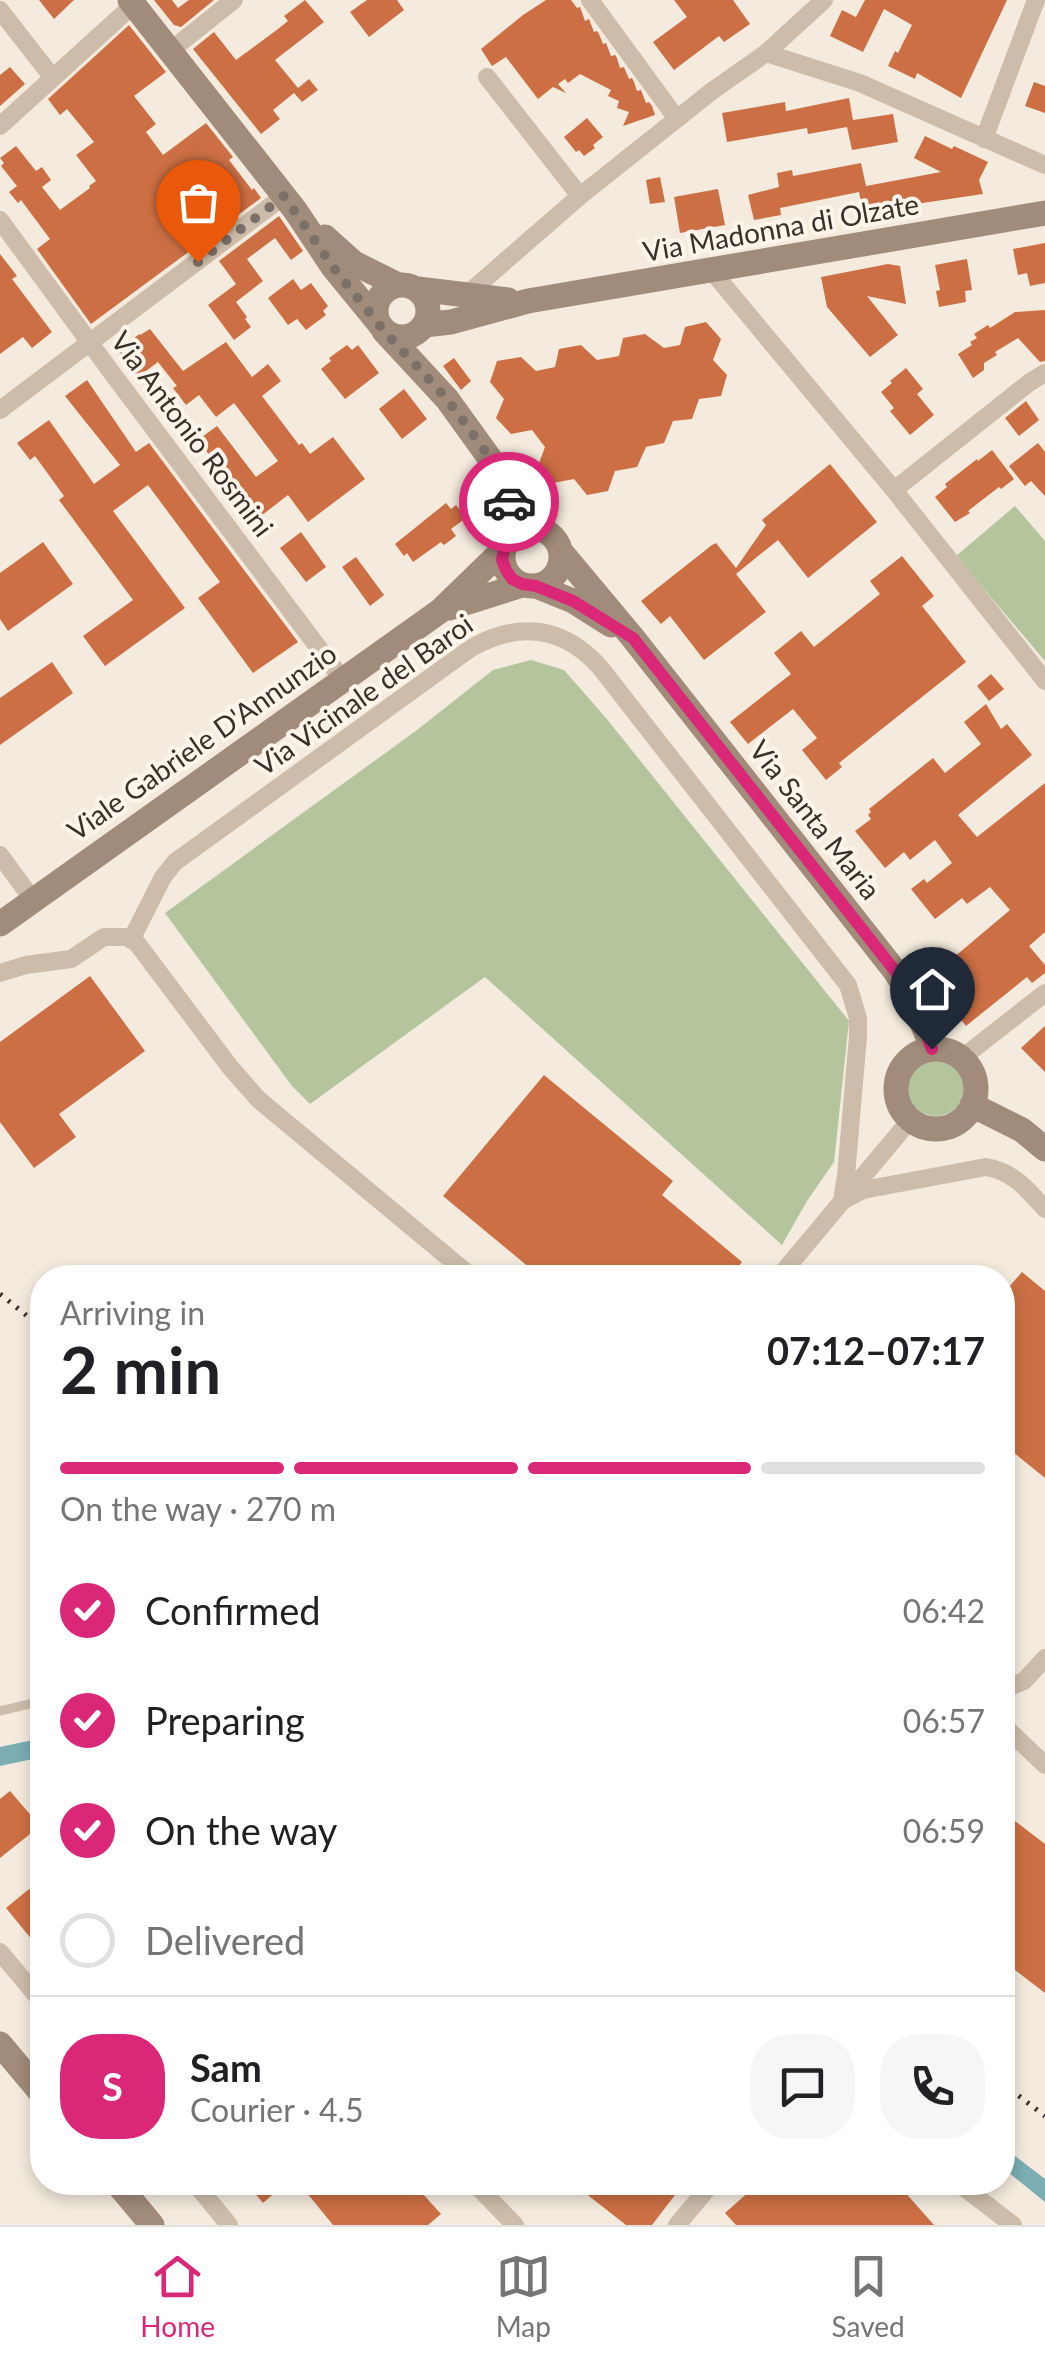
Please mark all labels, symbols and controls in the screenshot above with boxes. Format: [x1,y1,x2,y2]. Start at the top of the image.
pin [156,160,241,263]
icon: bag [171,175,226,230]
street label: Via Madonna di Olzate [640,186,921,268]
street label: Via Antonio Rosmini [105,324,281,543]
courier [459,452,559,552]
icon: car [482,475,537,530]
street label: Via Vicinale del Baroi [248,606,479,782]
street label: Viale Gabriele D'Annunzio [60,635,342,847]
street label: Via Santa Maria [743,733,888,906]
pin [890,947,975,1050]
icon: home [905,962,960,1017]
text: Arriving in [60,1293,205,1332]
text: 07:12–07:17 [767,1327,985,1373]
text: 2 min [60,1330,221,1408]
text: On the way · 270 m [60,1489,336,1528]
icon: check [60,1583,115,1638]
text: Confirmed [145,1587,321,1633]
text: 06:42 [903,1591,985,1630]
icon: check [60,1693,115,1748]
text: Preparing [145,1697,305,1743]
text: 06:57 [903,1701,985,1740]
icon: check [60,1803,115,1858]
text: On the way [145,1807,337,1853]
text: 06:59 [903,1811,985,1850]
text: Delivered [145,1917,305,1963]
button: chat [750,2034,855,2139]
button: phone [880,2034,985,2139]
text: Sam [190,2044,262,2090]
text: S [102,2063,123,2109]
text: Courier · 4.5 [190,2090,364,2129]
tab: Home [140,2249,215,2343]
tab: Map [496,2249,551,2343]
tab: Saved [832,2249,905,2343]

